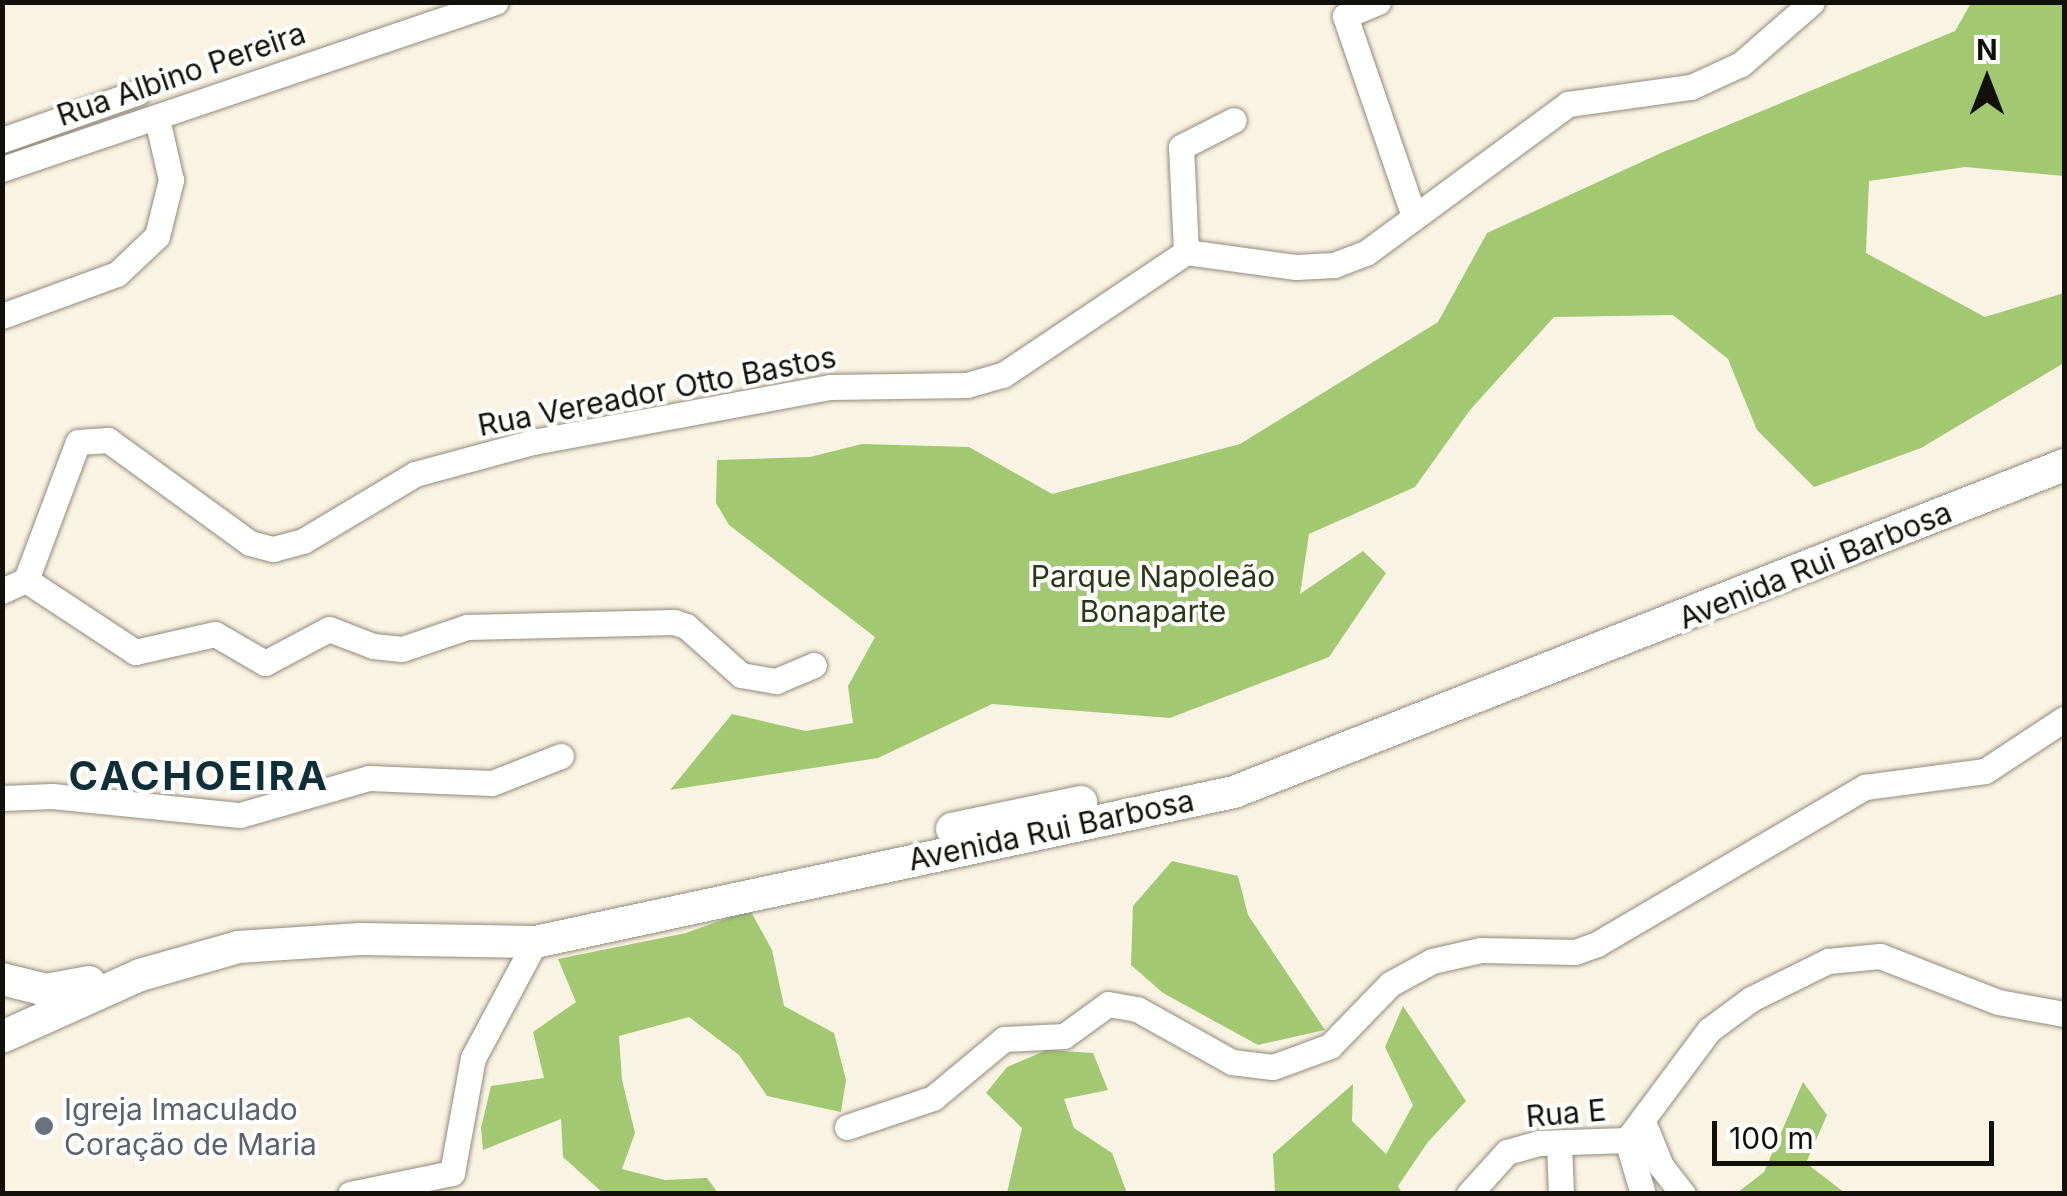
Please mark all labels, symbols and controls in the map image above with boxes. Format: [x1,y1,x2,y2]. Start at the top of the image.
street label: Rua Albino Pereira [52,15,310,133]
north arrow [1937,30,2037,130]
text: N [1976,33,1998,67]
street label: Rua Vereador Otto Bastos [475,339,839,443]
street label: Avenida Rui Barbosa [1673,494,1957,636]
park label: Parque Napoleão Bonaparte [1031,558,1275,628]
district label: CACHOEIRA [68,752,330,800]
street label: Avenida Rui Barbosa [905,782,1197,878]
place label: Igreja Imaculado Coração de Maria [64,1091,317,1162]
street label: Rua E [1524,1092,1608,1134]
scale bar [1717,1101,2000,1163]
marker: Igreja Imaculado Coração de Maria [33,1115,55,1137]
text: 100 m [1729,1120,1814,1156]

